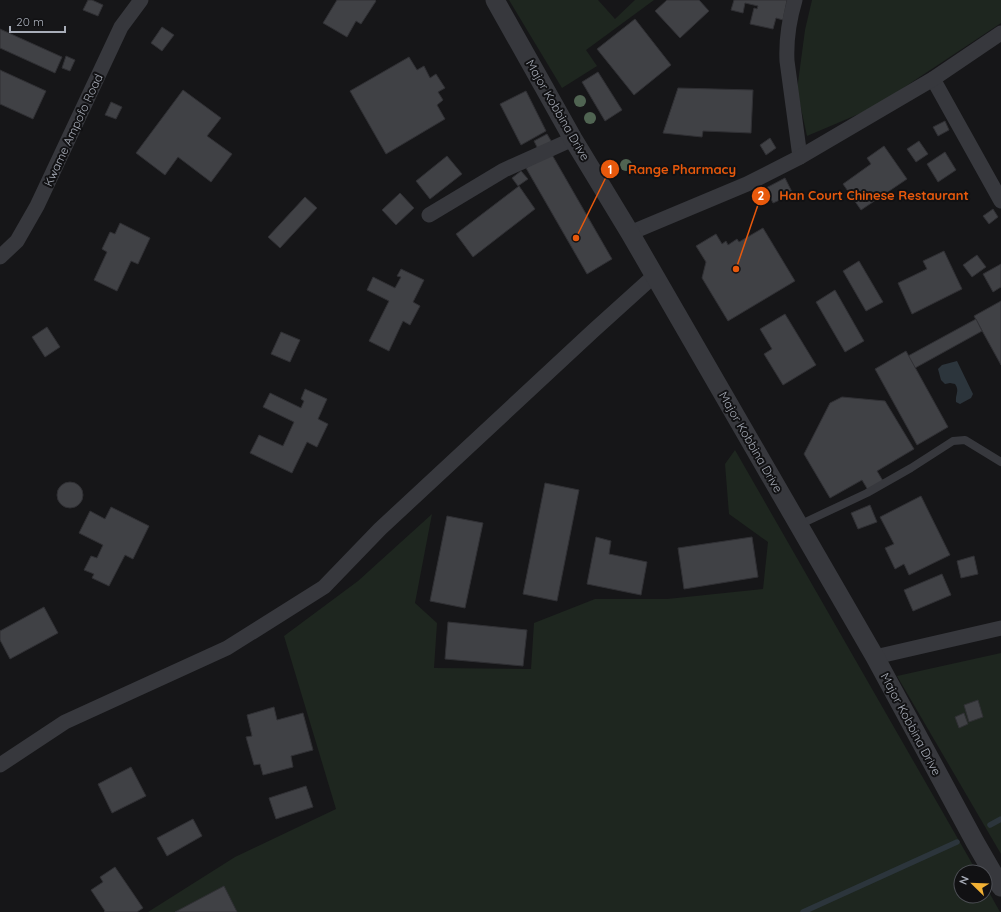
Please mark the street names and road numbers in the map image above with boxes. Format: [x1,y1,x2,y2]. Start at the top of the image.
street label: Major Kobbina Drive [523,57,593,163]
street label: Kwame Ampofo Road [40,71,106,189]
street label: Major Kobbina Drive [716,389,786,495]
street label: Major Kobbina Drive [878,670,945,778]

